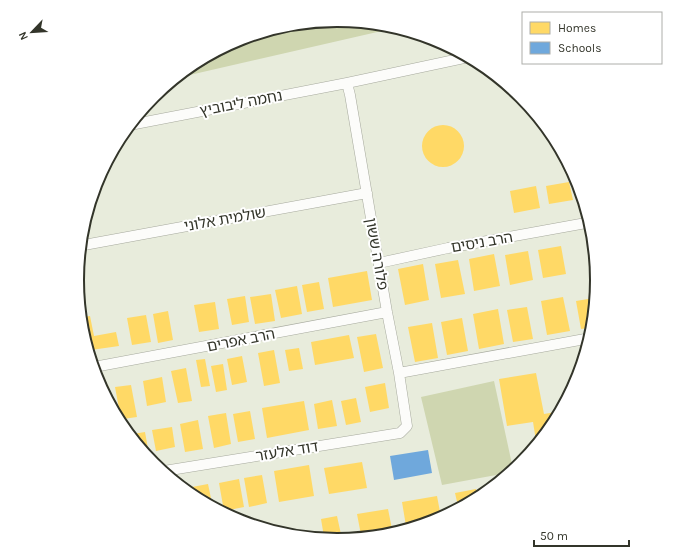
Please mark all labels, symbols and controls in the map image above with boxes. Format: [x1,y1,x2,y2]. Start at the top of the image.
north arrow [12,12,52,52]
legend [522,12,662,64]
text: Homes [558,21,596,35]
text: N [16,30,31,42]
text: Schools [558,41,601,55]
street label: נחמה ליבוביץ [198,86,284,120]
street label: שולמית אלוני [183,203,267,235]
street label: פלורה ששון [362,216,392,292]
street label: הרב ניסים [450,228,514,256]
street label: הרב אפרים [205,325,277,355]
street label: דוד אלעזר [254,437,320,465]
scale bar [534,522,629,548]
text: 50 m [540,529,568,543]

